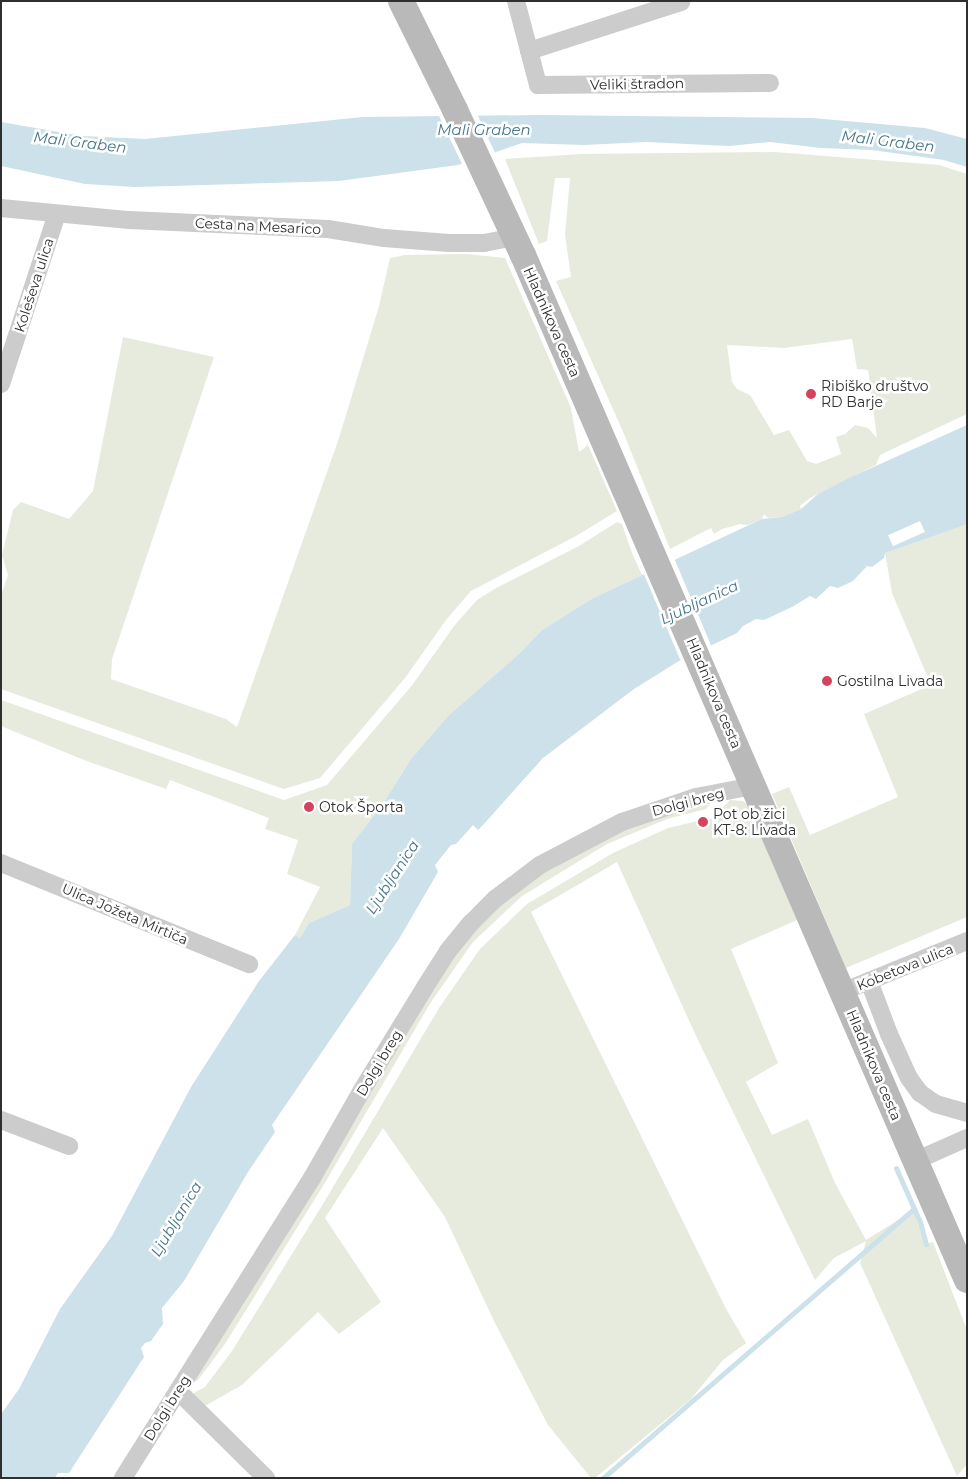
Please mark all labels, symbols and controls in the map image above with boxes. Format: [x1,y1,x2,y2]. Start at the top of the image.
street label: Veliki štradon [590,75,684,93]
water label: Mali Graben [437,121,531,139]
water label: Mali Graben [841,126,935,156]
water label: Mali Graben [33,127,127,157]
street label: Cesta na Mesarico [194,214,322,238]
street label: Koleševa ulica [11,236,57,334]
street label: Hladnikova cesta [520,264,584,380]
place label: Ribiško društvo RD Barje [821,378,929,411]
marker: Ribiško društvo RD Barje [805,388,817,400]
water label: Ljubljanica [657,576,741,628]
street label: Hladnikova cesta [683,635,745,751]
place label: Gostilna Livada [837,673,943,689]
marker: Gostilna Livada [821,675,833,687]
street label: Dolgi breg [650,784,726,820]
place label: Otok Športa [319,799,403,815]
marker: Otok Športa [303,801,315,813]
place label: Pot ob žici KT-8: Livada [713,806,796,839]
marker: Pot ob žici KT-8: Livada [697,816,709,828]
water label: Ljubljanica [362,837,422,917]
street label: Ulica Jožeta Mirtiča [59,880,191,948]
street label: Kobetova ulica [854,940,956,994]
street label: Hladnikova cesta [843,1007,905,1123]
street label: Dolgi breg [353,1027,405,1099]
water label: Ljubljanica [147,1178,205,1260]
street label: Dolgi breg [140,1372,194,1444]

